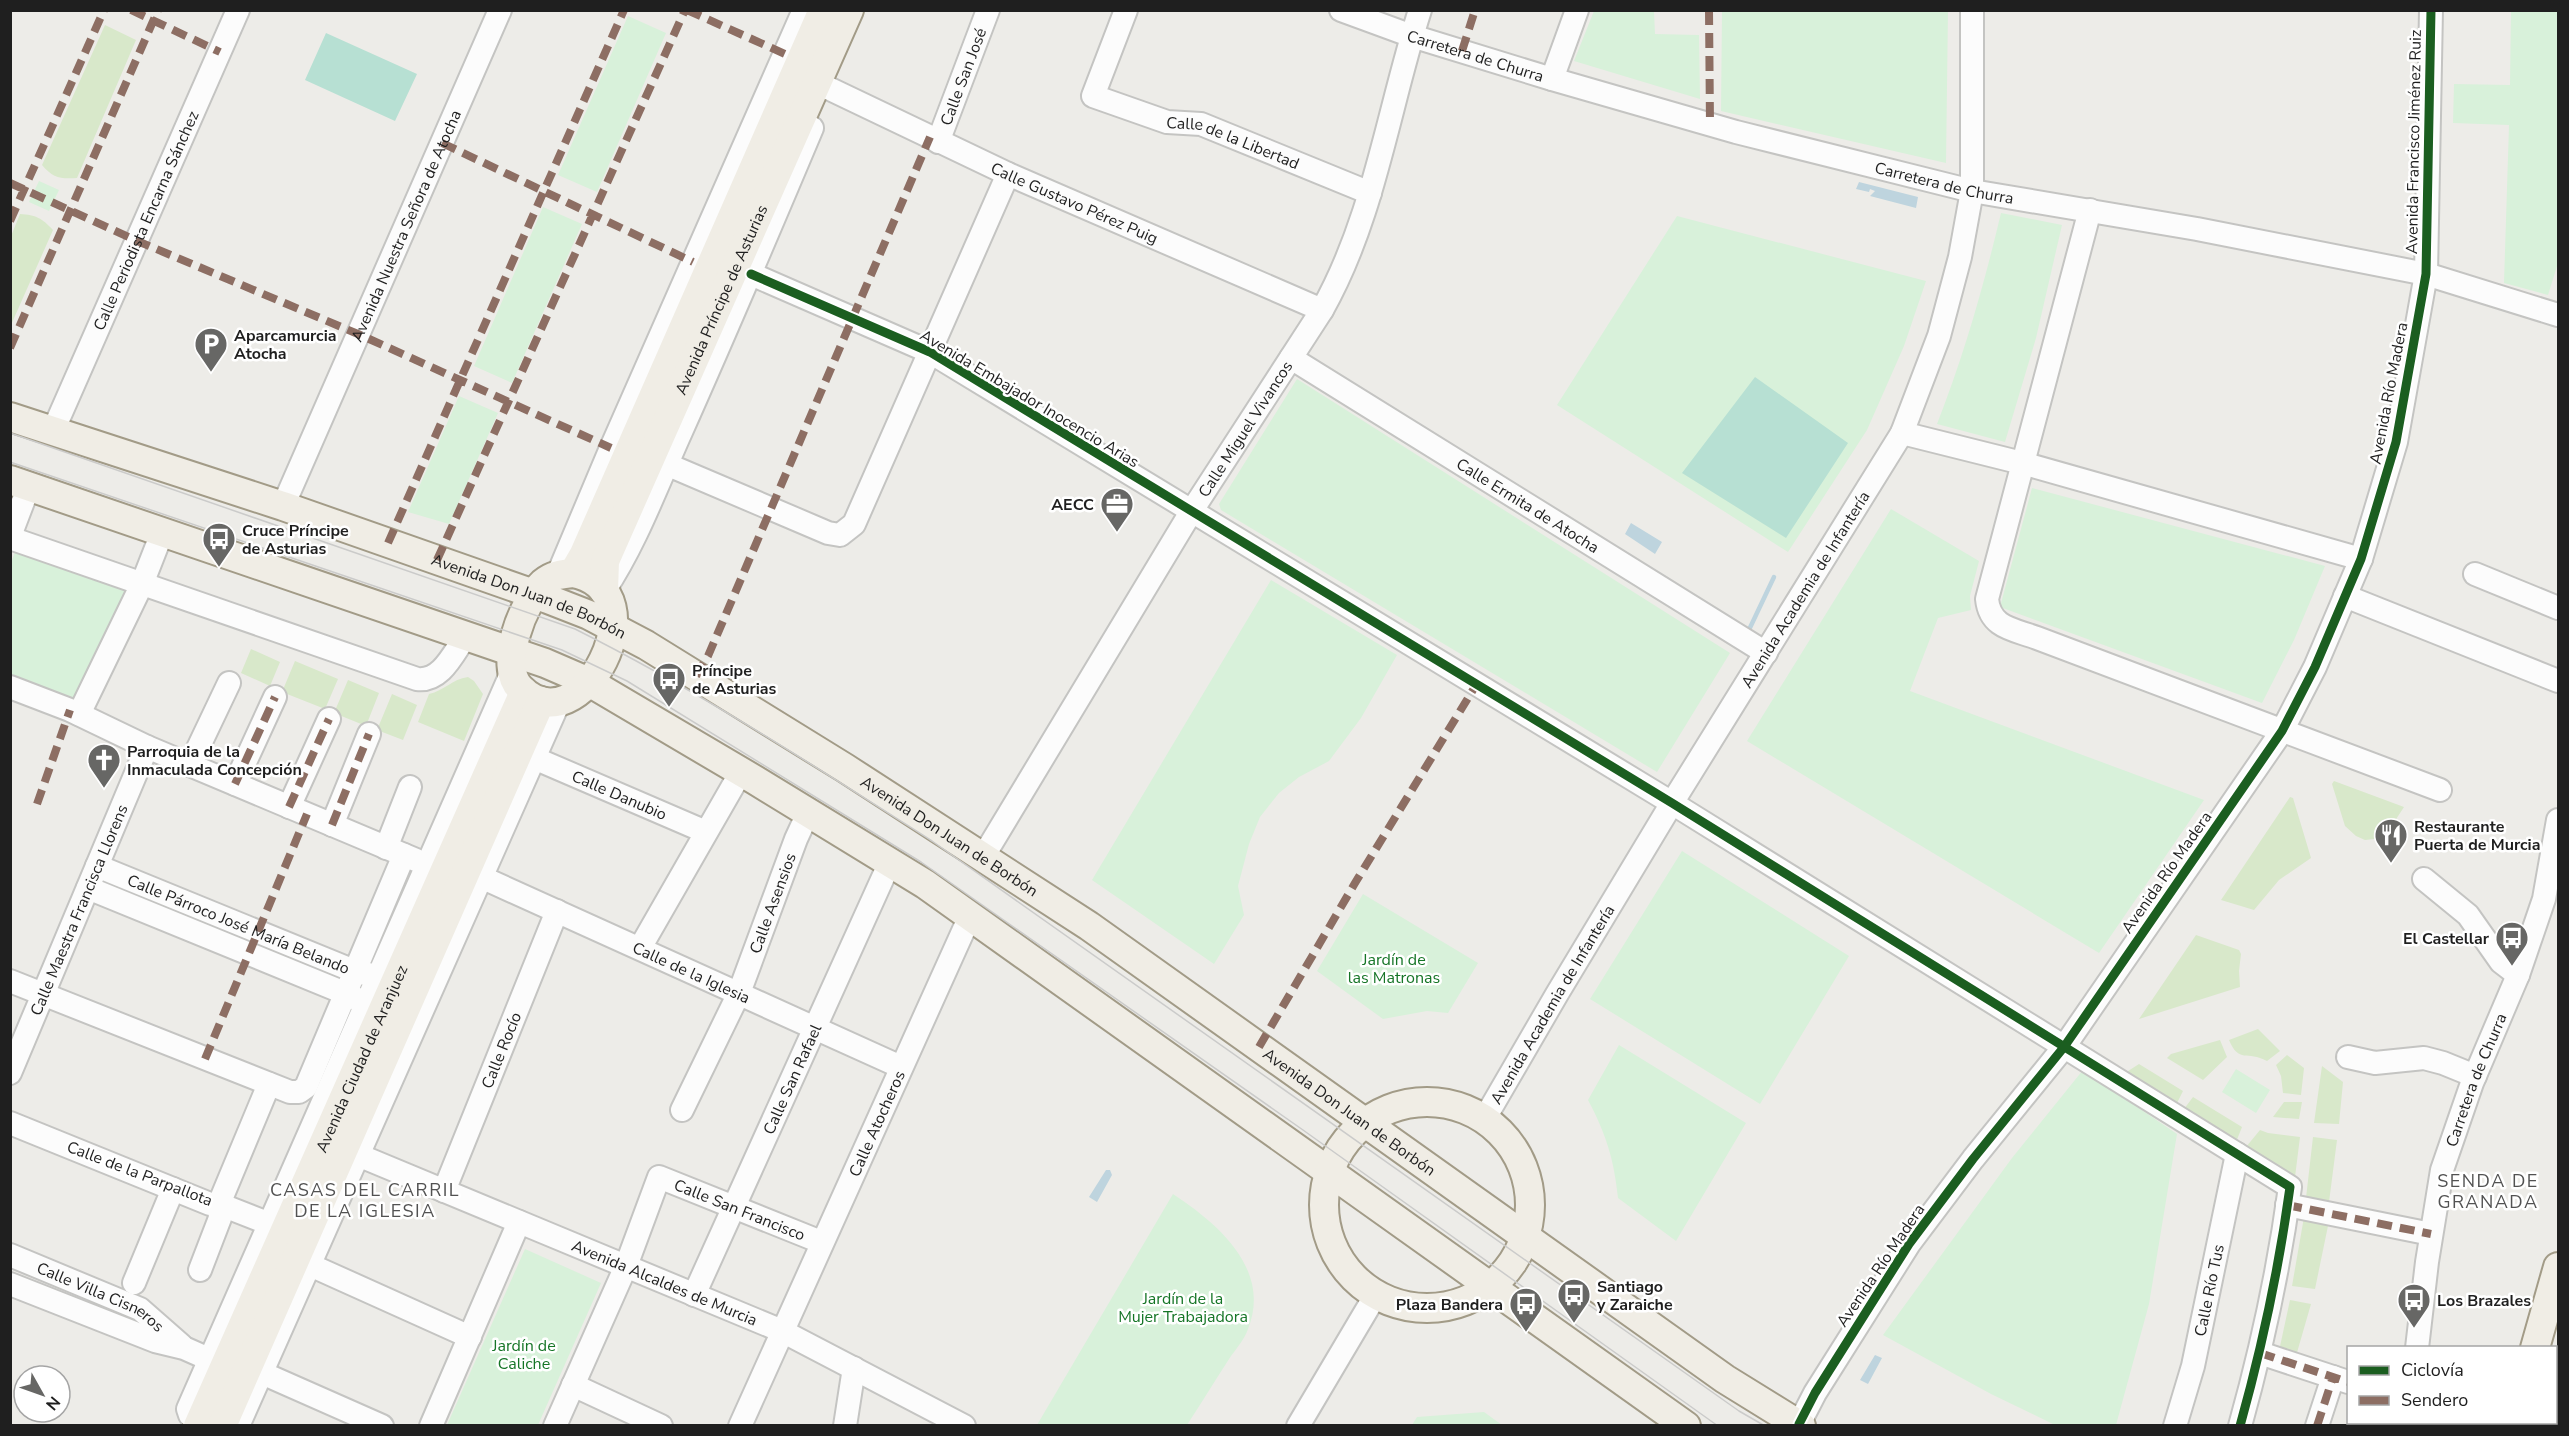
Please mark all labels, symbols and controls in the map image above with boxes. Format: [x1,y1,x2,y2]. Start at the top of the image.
street label: Calle San José [935,25,992,129]
street label: Carretera de Churra [1404,25,1546,88]
street label: Avenida Francisco Jiménez Ruiz [2401,30,2427,254]
street label: Calle Periodista Encarna Sánchez [88,107,204,334]
street label: Avenida Nuestra Señora de Atocha [346,107,467,345]
street label: Calle de la Libertad [1166,112,1302,175]
street label: Calle Gustavo Pérez Puig [987,157,1161,250]
street label: Carretera de Churra [1872,157,2015,210]
street label: Avenida Príncipe de Asturias [670,201,773,398]
street label: Avenida Río Madera [2364,320,2414,466]
place label: Aparcamurcia Atocha [234,325,336,365]
street label: Avenida Embajador Inocencio Arias [916,325,1143,473]
parking icon: Aparcamurcia Atocha [193,326,229,373]
street label: Calle Miguel Vivancos [1193,357,1298,502]
street label: Calle Ermita de Atocha [1452,453,1603,559]
office icon: AECC [1099,486,1135,533]
street label: Avenida Academia de Infantería [1736,487,1875,692]
place label: AECC [1051,494,1094,516]
place label: Cruce Príncipe de Asturias [242,520,349,560]
bus stop icon: Cruce Príncipe de Asturias [201,521,237,568]
street label: Avenida Don Juan de Borbón [428,549,630,645]
place label: Príncipe de Asturias [692,660,777,700]
bus stop icon: Príncipe de Asturias [651,661,687,708]
place label: Parroquia de la Inmaculada Concepción [127,741,302,781]
church icon: Parroquia de la Inmaculada Concepción [86,742,122,789]
street label: Calle Danubio [568,766,670,826]
street label: Avenida Don Juan de Borbón [856,771,1042,902]
street label: Calle Maestra Francisca Llorens [25,801,134,1019]
street label: Avenida Río Madera [2116,807,2217,938]
place label: Restaurante Puerta de Murcia [2414,816,2540,856]
restaurant icon: Restaurante Puerta de Murcia [2373,817,2409,864]
street label: Calle Asensios [745,850,802,957]
street label: Calle Párroco José María Belando [124,870,353,980]
street label: Avenida Academia de Infantería [1485,901,1620,1108]
bus stop icon: El Castellar [2494,920,2530,967]
place label: El Castellar [2403,928,2490,950]
street label: Calle de la Iglesia [629,937,753,1009]
park label: Jardín de las Matronas [1348,949,1440,989]
street label: Avenida Ciudad de Aranjuez [311,962,413,1156]
street label: Calle Rocío [477,1009,527,1092]
street label: Carretera de Churra [2441,1010,2512,1150]
street label: Calle San Rafael [758,1021,827,1138]
street label: Avenida Don Juan de Borbón [1258,1043,1440,1182]
street label: Calle Atocheros [844,1067,911,1180]
street label: Calle de la Parpallota [64,1136,216,1212]
district label: SENDA DE GRANADA [2437,1169,2539,1214]
street label: Calle San Francisco [671,1174,808,1247]
district label: CASAS DEL CARRIL DE LA IGLESIA [270,1178,460,1223]
street label: Avenida Río Madera [1831,1200,1930,1331]
street label: Avenida Alcaldes de Murcia [568,1235,760,1332]
street label: Calle Río Tus [2189,1242,2230,1339]
street label: Calle Villa Cisneros [33,1257,169,1337]
place label: Santiago y Zaraiche [1596,1276,1673,1316]
bus stop icon: Santiago y Zaraiche [1556,1277,1592,1324]
bus stop icon: Los Brazales [2396,1282,2432,1329]
bus stop icon: Plaza Bandera [1508,1286,1544,1333]
park label: Jardín de la Mujer Trabajadora [1118,1288,1248,1328]
place label: Los Brazales [2437,1290,2531,1312]
place label: Plaza Bandera [1396,1294,1503,1316]
park label: Jardín de Caliche [491,1335,556,1375]
legend [2347,1346,2557,1424]
text: Ciclovía [2401,1358,2464,1382]
north arrow [12,1364,72,1424]
text: Sendero [2401,1388,2468,1412]
text: N [40,1391,65,1415]

